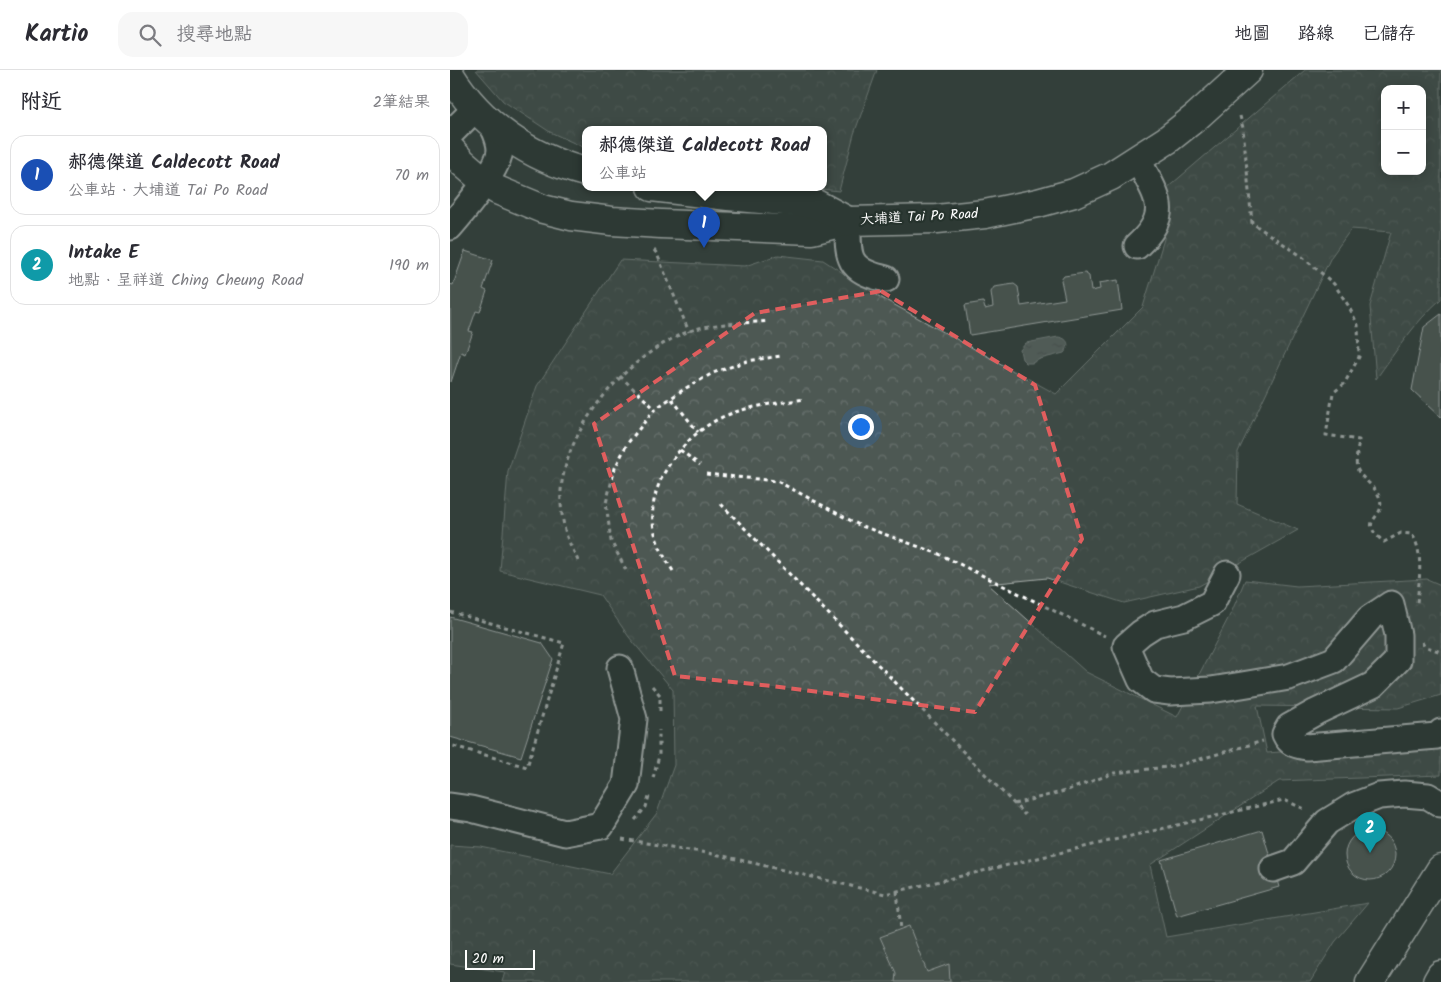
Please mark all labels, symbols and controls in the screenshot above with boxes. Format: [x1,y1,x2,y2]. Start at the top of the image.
search box [118,12,468,57]
text: Kartio [25,15,88,54]
text: 搜尋地點 [176,20,252,50]
text: 地圖 [1234,20,1270,49]
text: 路線 [1298,20,1334,49]
text: 已儲存 [1362,20,1416,49]
icon: search [136,21,164,49]
map controls [1381,85,1426,175]
button: + [1381,85,1426,130]
text: 附近 [20,86,62,119]
text: 2筆結果 [373,90,430,115]
popup [582,126,827,191]
button: − [1381,130,1426,175]
text: 郝德傑道 Caldecott Road [599,131,810,161]
text: 郝德傑道 Caldecott Road [68,148,280,178]
text: 公車站 [599,161,647,186]
text: 1 [35,163,39,188]
text: 70 m [394,163,429,188]
text: 公車站 · 大埔道 Tai Po Road [68,178,268,203]
street label: 大埔道 Tai Po Road [859,203,980,231]
pin: 1 [688,207,720,248]
text: Intake E [68,238,139,268]
text: 2 [32,253,42,278]
text: 190 m [389,253,429,278]
text: 地點 · 呈祥道 Ching Cheung Road [68,268,303,293]
your location [848,414,874,440]
pin: 2 [1354,812,1386,853]
scale bar [465,947,535,970]
text: 20 m [472,948,504,970]

